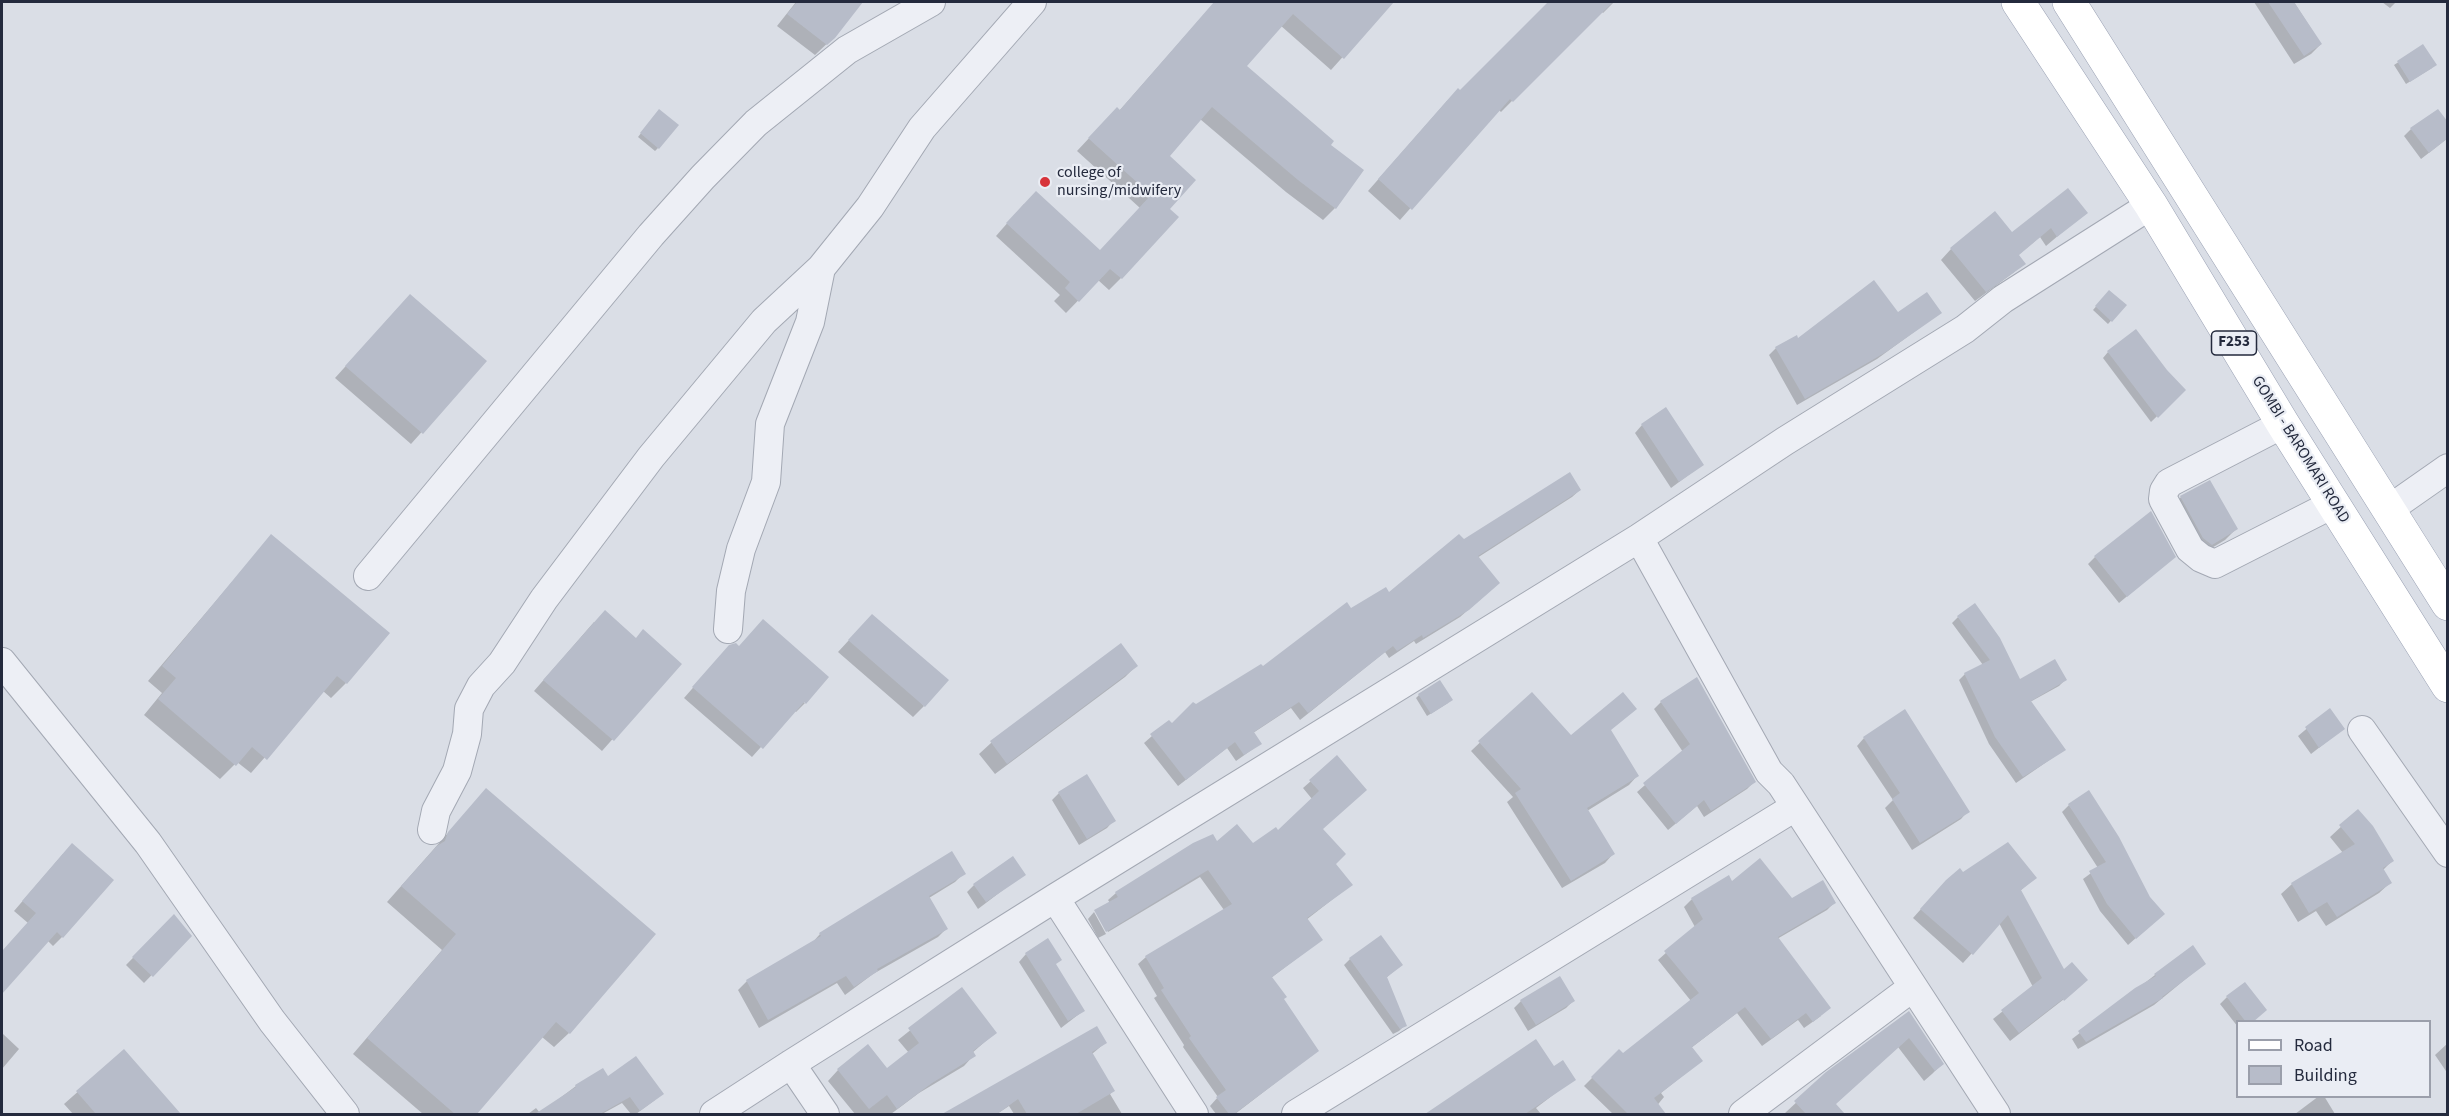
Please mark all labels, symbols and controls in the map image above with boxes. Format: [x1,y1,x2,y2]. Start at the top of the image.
place label: college of nursing/midwifery [1057,163,1181,201]
marker: college of nursing/midwifery [1038,175,1052,189]
road number: F253 [2212,331,2256,355]
street label: GOMBI - BAROMARI ROAD [2247,373,2353,527]
legend [2236,1020,2431,1098]
text: Road [2294,1033,2333,1058]
text: Building [2294,1063,2357,1088]

